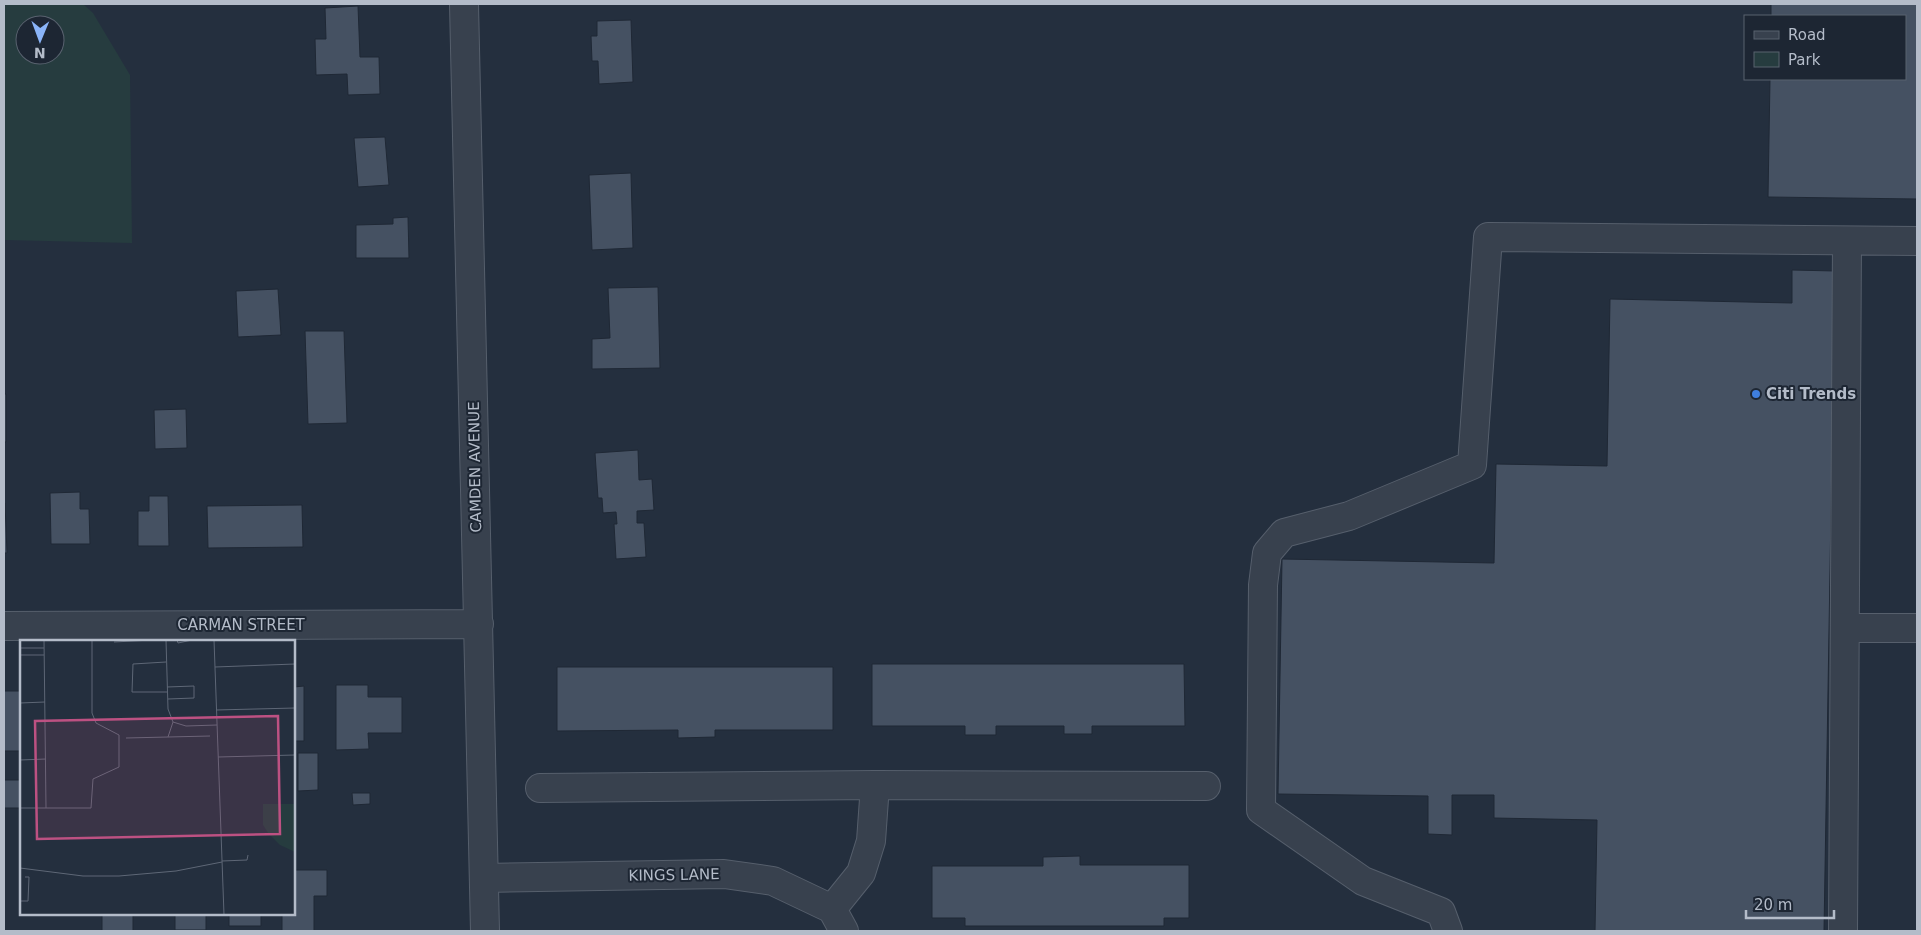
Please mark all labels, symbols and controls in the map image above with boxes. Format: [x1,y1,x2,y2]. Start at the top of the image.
north arrow [15,15,65,65]
legend [1744,15,1906,80]
text: Road [1788,26,1826,44]
text: N [34,45,46,61]
text: Park [1788,51,1821,69]
place label: Citi Trends [1766,385,1856,403]
marker: Citi Trends [1750,388,1762,400]
street label: CAMDEN AVENUE [465,401,485,533]
street label: CARMAN STREET [177,616,306,634]
inset map [20,640,295,915]
street label: KINGS LANE [628,865,720,885]
scale bar [1746,888,1834,920]
text: 20 m [1754,896,1792,914]

